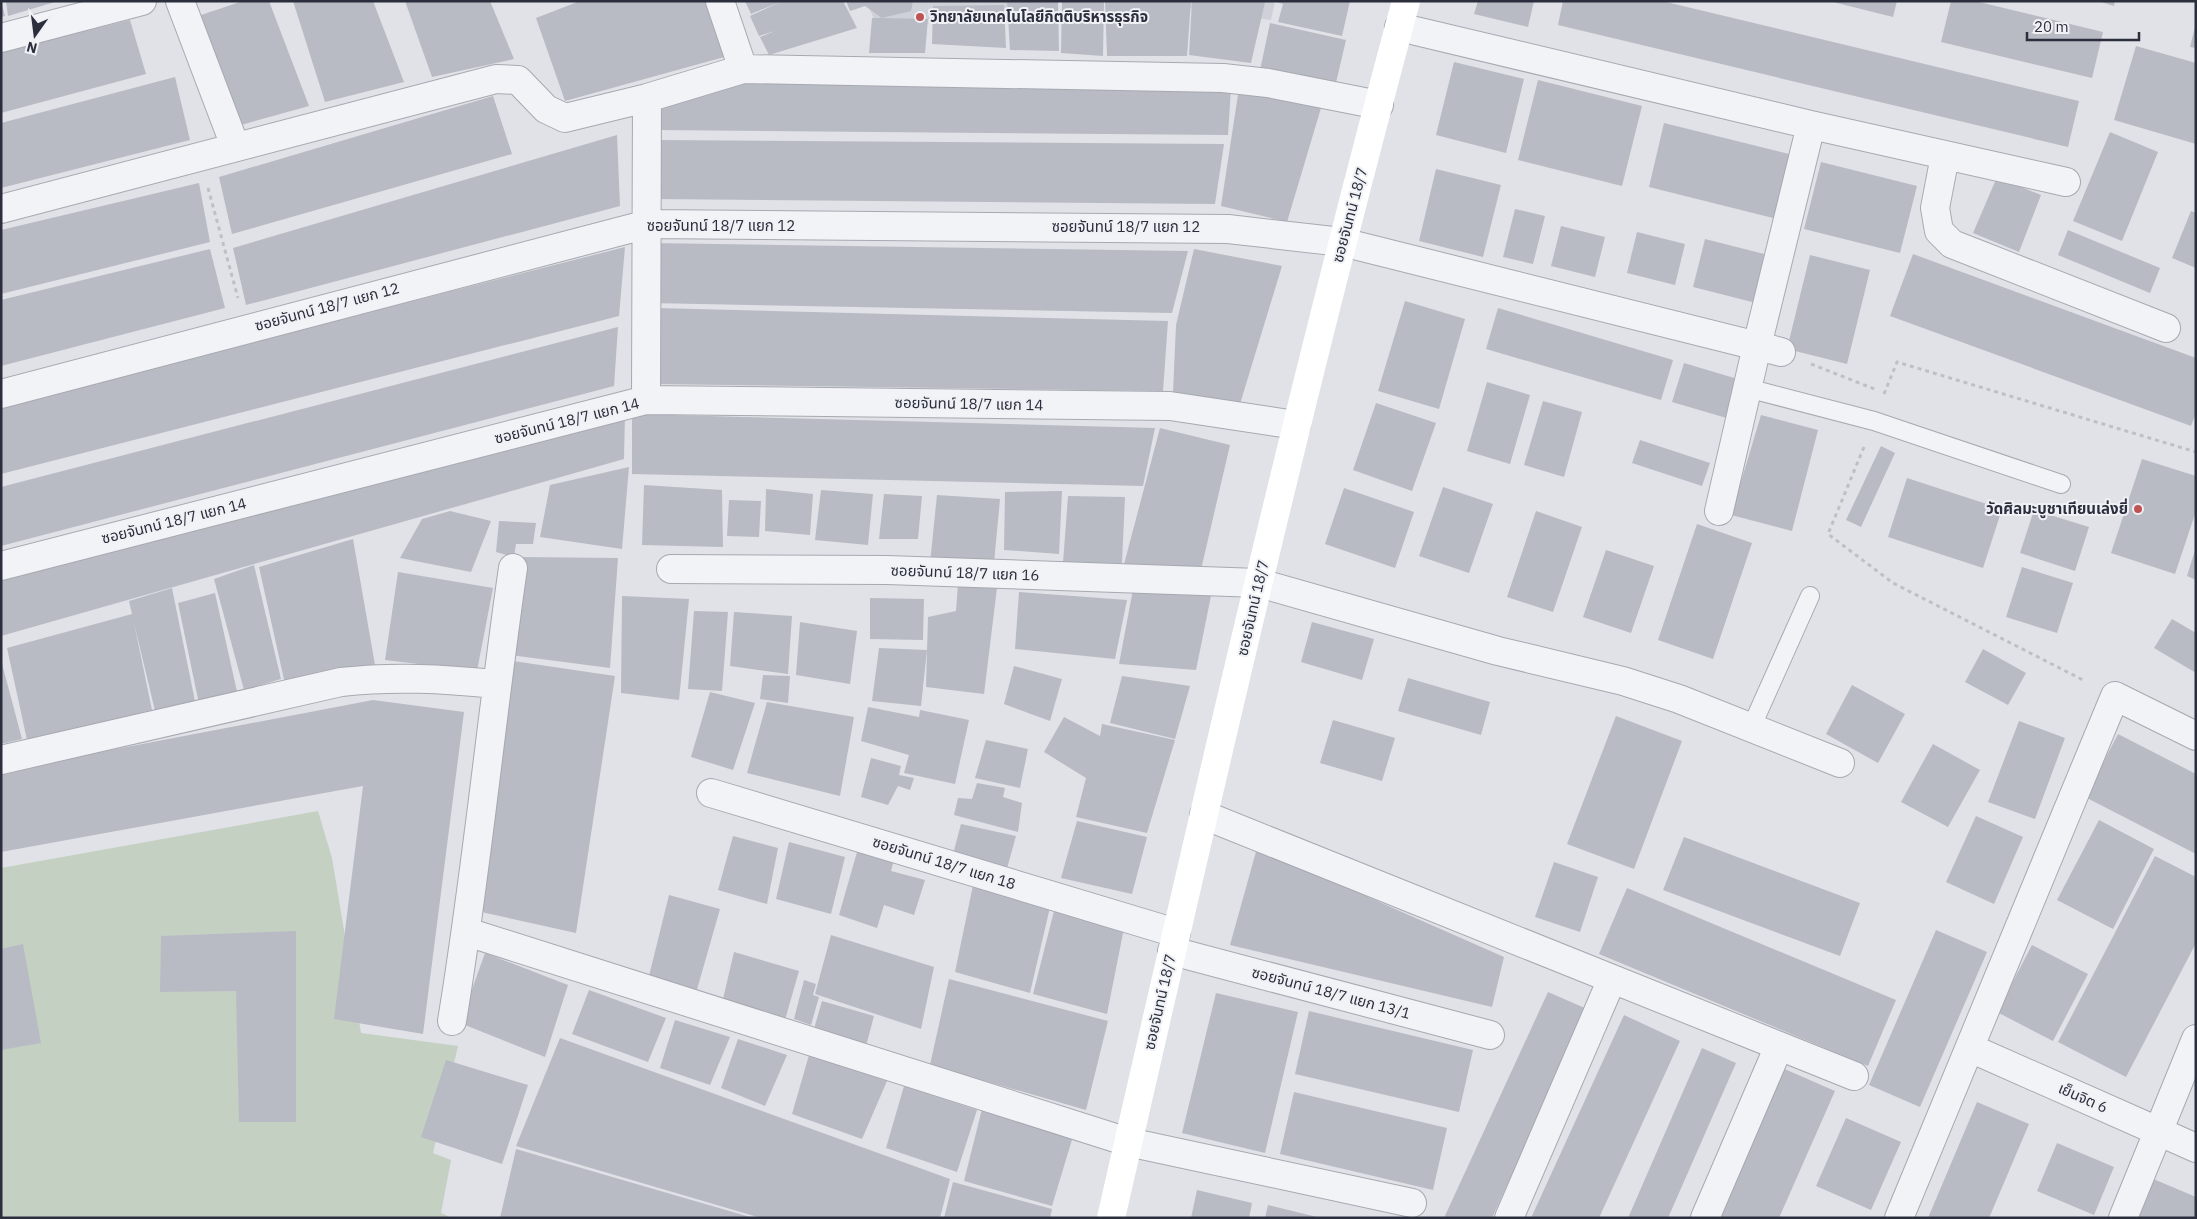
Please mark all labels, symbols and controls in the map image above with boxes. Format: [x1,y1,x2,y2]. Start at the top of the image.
place label: วิทยาลัยเทคโนโลยีกิตติบริหารธุรกิจ [929,7,1148,26]
north arrow [10,10,60,60]
scale bar [2027,10,2140,42]
marker: วิทยาลัยเทคโนโลยีกิตติบริหารธุรกิจ [914,11,926,23]
text: 20 m [2034,17,2069,36]
text: N [25,38,39,58]
street label: ซอยจันทน์ 18/7 [1328,165,1371,264]
street label: ซอยจันทน์ 18/7 แยก 12 [647,216,795,235]
street label: ซอยจันทน์ 18/7 แยก 12 [1052,217,1200,236]
street label: ซอยจันทน์ 18/7 แยก 12 [253,278,401,335]
street label: ซอยจันทน์ 18/7 แยก 14 [492,393,641,448]
street label: ซอยจันทน์ 18/7 แยก 14 [894,393,1044,414]
street label: ซอยจันทน์ 18/7 แยก 14 [99,493,248,548]
place label: วัดศิลมะบูชาเทียนเล่งยี่ [1986,498,2128,519]
marker: วัดศิลมะบูชาเทียนเล่งยี่ [2132,503,2144,515]
street label: ซอยจันทน์ 18/7 [1232,558,1273,658]
street label: ซอยจันทน์ 18/7 แยก 16 [890,560,1040,585]
street label: ซอยจันทน์ 18/7 แยก 18 [870,832,1018,893]
street label: ซอยจันทน์ 18/7 [1139,952,1180,1052]
street label: ซอยจันทน์ 18/7 แยก 13/1 [1250,962,1413,1023]
street label: เย็นจิต 6 [2056,1078,2111,1117]

